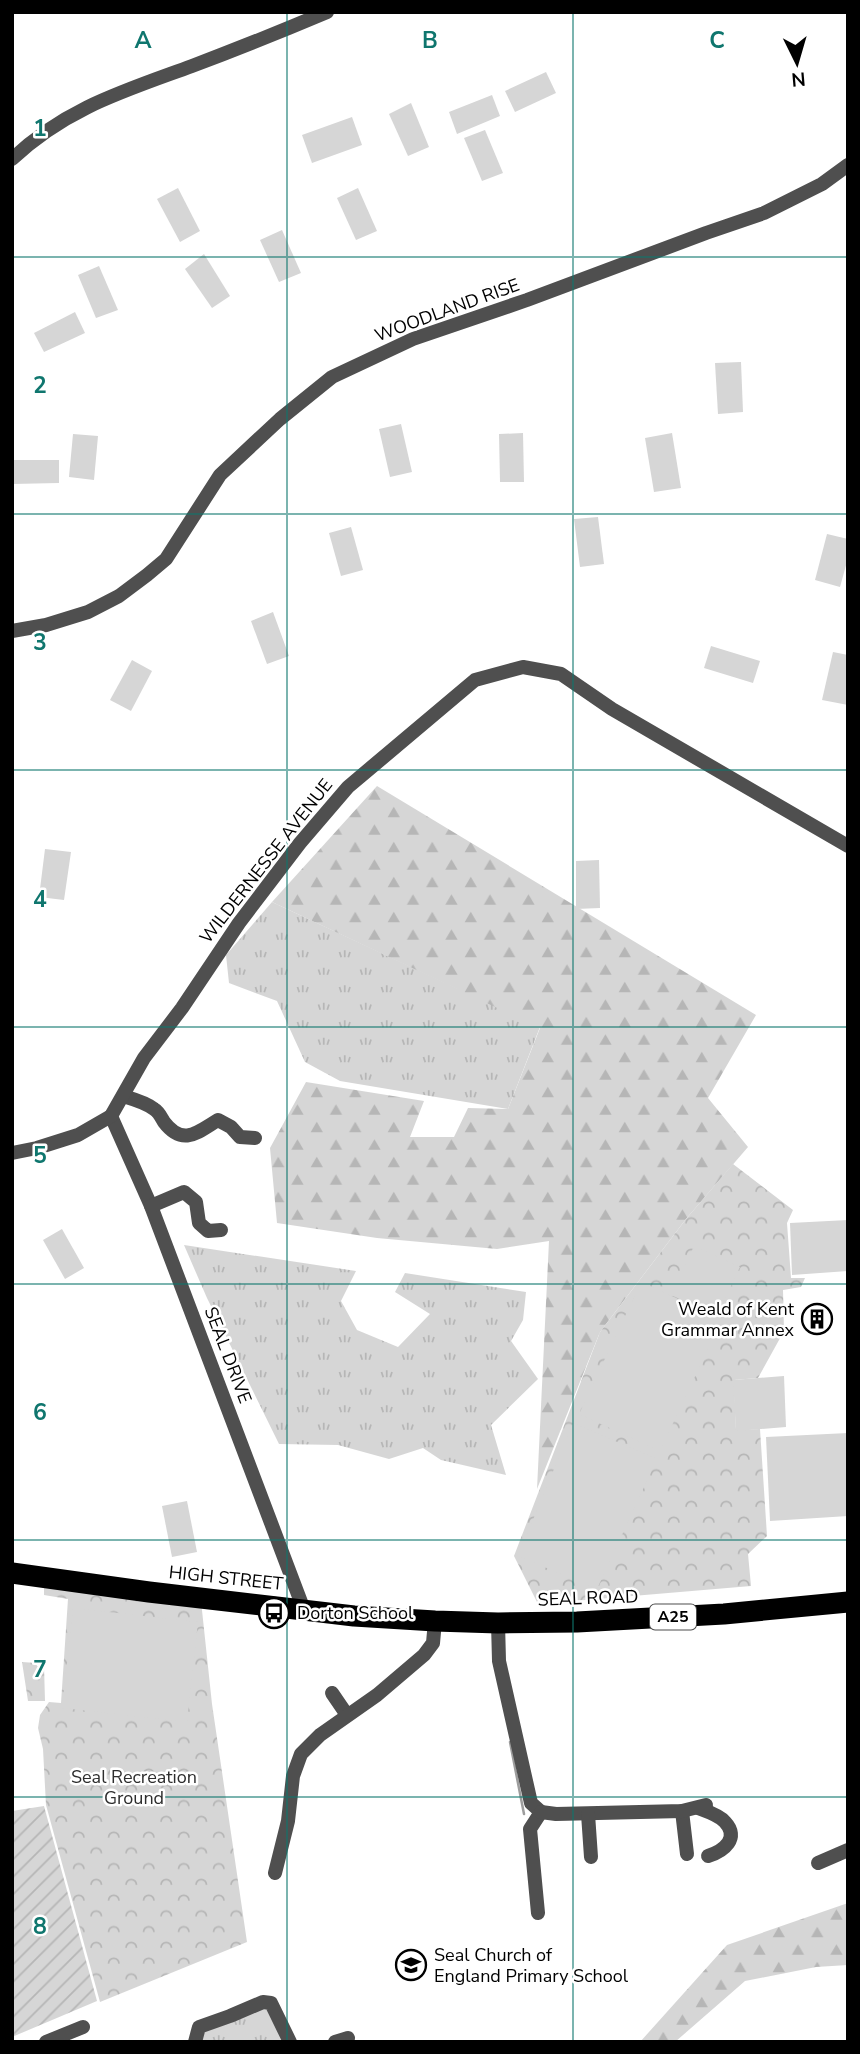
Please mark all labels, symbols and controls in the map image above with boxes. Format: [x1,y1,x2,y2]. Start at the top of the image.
text: A [134,25,152,56]
text: B [422,25,438,56]
text: C [709,25,725,56]
north arrow [762,28,832,98]
text: N [790,65,807,93]
text: 1 [33,113,47,144]
street label: WOODLAND RISE [371,273,523,347]
text: 2 [33,370,47,401]
text: 3 [33,627,47,658]
street label: WILDERNESSE AVENUE [194,774,338,948]
text: 4 [33,884,47,915]
text: 5 [33,1140,47,1171]
place label: Weald of Kent Grammar Annex [661,1297,795,1342]
building icon: Weald of Kent Grammar Annex [800,1302,834,1336]
street label: SEAL DRIVE [199,1303,257,1407]
text: 6 [33,1397,47,1428]
street label: HIGH STREET [168,1560,285,1596]
street label: SEAL ROAD [537,1584,639,1612]
bus stop icon: Dorton School [257,1596,291,1630]
place label: Dorton School [297,1601,414,1625]
road number: A25 [650,1604,696,1630]
text: 7 [33,1654,47,1685]
park label: Seal Recreation Ground [71,1765,197,1810]
text: 8 [33,1911,47,1942]
place label: Seal Church of England Primary School [434,1943,629,1988]
school or university icon: Seal Church of England Primary School [394,1948,428,1982]

